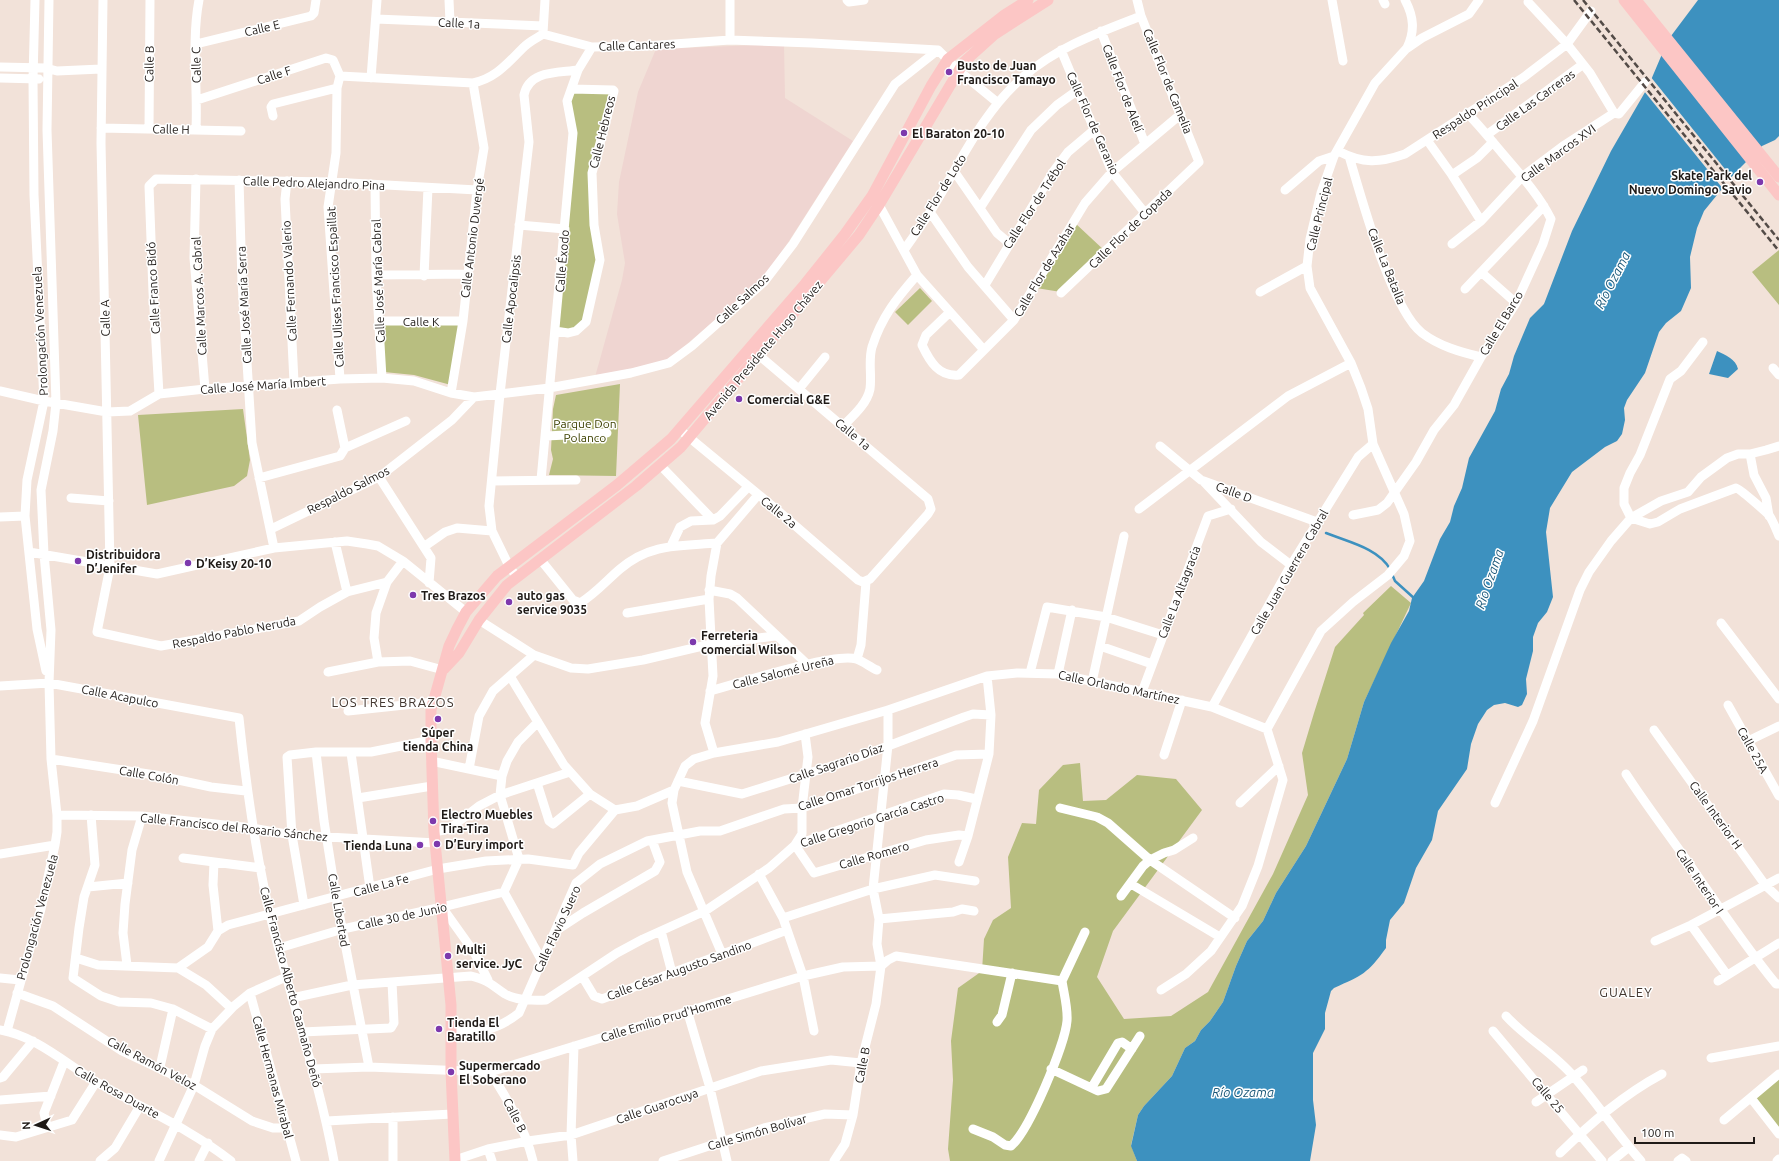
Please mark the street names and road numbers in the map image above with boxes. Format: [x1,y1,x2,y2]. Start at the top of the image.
street label: Calle 1a [438,15,480,31]
street label: Calle E [243,18,281,38]
street label: Calle Flor de Camelia [1141,27,1195,135]
street label: Calle Cantares [598,37,676,53]
street label: Calle Flor de Alelí [1100,42,1146,135]
street label: Calle B [142,45,156,83]
street label: Calle C [189,46,203,83]
street label: Calle F [255,63,293,87]
street label: Calle Las Carreras [1493,67,1577,133]
street label: Calle Flor de Geranio [1064,69,1122,177]
street label: Respaldo Principal [1430,77,1520,141]
street label: Calle Hebreos [587,94,617,170]
street label: Calle H [152,122,190,136]
street label: Calle Marcos XVI [1518,122,1598,184]
street label: Calle Flor de Loto [908,152,968,238]
street label: Calle Flor de Trébol [1000,157,1068,251]
street label: Calle Pedro Alejandro Pina [243,174,385,192]
street label: Calle Principal [1304,176,1334,252]
street label: Calle Antonio Duvergé [458,177,486,299]
street label: Calle Flor de Copada [1086,185,1174,271]
street label: Calle Ulises Francisco Espaillat [324,206,346,368]
street label: Calle José María Cabral [369,219,387,343]
street label: Calle Fernando Valerio [279,220,299,342]
street label: Calle Flor de Azahar [1011,221,1077,319]
street label: Calle La Batalla [1366,226,1408,306]
street label: Calle Éxodo [553,229,571,293]
street label: Calle Marcos A. Cabral [189,236,209,356]
street label: Calle Franco Bidó [144,241,162,335]
street label: Calle José María Serra [234,246,254,364]
street label: Calle Apocalipsis [499,254,523,344]
street label: Prolongación Venezuela [30,266,50,396]
street label: Calle Salmos [713,271,771,327]
street label: Avenida Presidente Hugo Chávez [701,278,825,422]
street label: Calle El Barco [1477,288,1525,358]
street label: Calle A [98,299,112,337]
street label: Calle K [403,315,440,328]
street label: Calle José María Imbert [200,374,327,396]
street label: Calle 1a [833,415,873,453]
street label: Respaldo Salmos [305,464,391,516]
street label: Calle D [1214,479,1254,505]
street label: Calle 2a [759,494,799,530]
street label: Calle Juan Guerrera Cabral [1248,507,1330,637]
street label: Calle La Altagracia [1155,544,1203,640]
street label: Respaldo Pablo Neruda [171,614,297,650]
street label: Calle Salomé Ureña [731,653,835,691]
street label: Calle Orlando Martínez [1057,668,1181,706]
street label: Calle Acapulco [80,682,160,710]
street label: Calle 25A [1735,725,1771,775]
street label: Calle Sagrario Díaz [787,740,886,785]
street label: Calle Omar Torrijos Herrera [796,755,940,813]
street label: Calle Colón [118,763,180,787]
street label: Calle Interior H [1687,779,1745,851]
street label: Calle Gregorio García Castro [798,791,946,849]
street label: Calle Francisco del Rosario Sánchez [140,811,329,843]
street label: Calle Romero [837,839,911,871]
street label: Calle Interior I [1674,846,1726,916]
street label: Prolongación Venezuela [14,853,60,981]
street label: Calle La Fe [352,871,410,899]
street label: Calle Libertad [326,872,352,948]
street label: Calle Flavio Suero [531,883,583,975]
street label: Calle Francisco Alberto Caamaño Deñó [258,885,324,1089]
street label: Calle 30 de Junio [356,900,448,932]
street label: Calle César Augusto Sandino [605,938,753,1002]
street label: Calle Emilio Prud'Homme [599,992,733,1044]
street label: Calle Hermanas Mirabal [250,1014,296,1140]
street label: Calle Ramón Veloz [105,1034,199,1092]
street label: Calle B [852,1046,872,1084]
street label: Calle Rosa Duarte [72,1063,162,1121]
street label: Calle 25 [1529,1074,1567,1116]
street label: Calle Guarocuya [614,1086,700,1126]
street label: Calle B [501,1096,529,1134]
street label: Calle Simón Bolívar [706,1111,809,1152]

